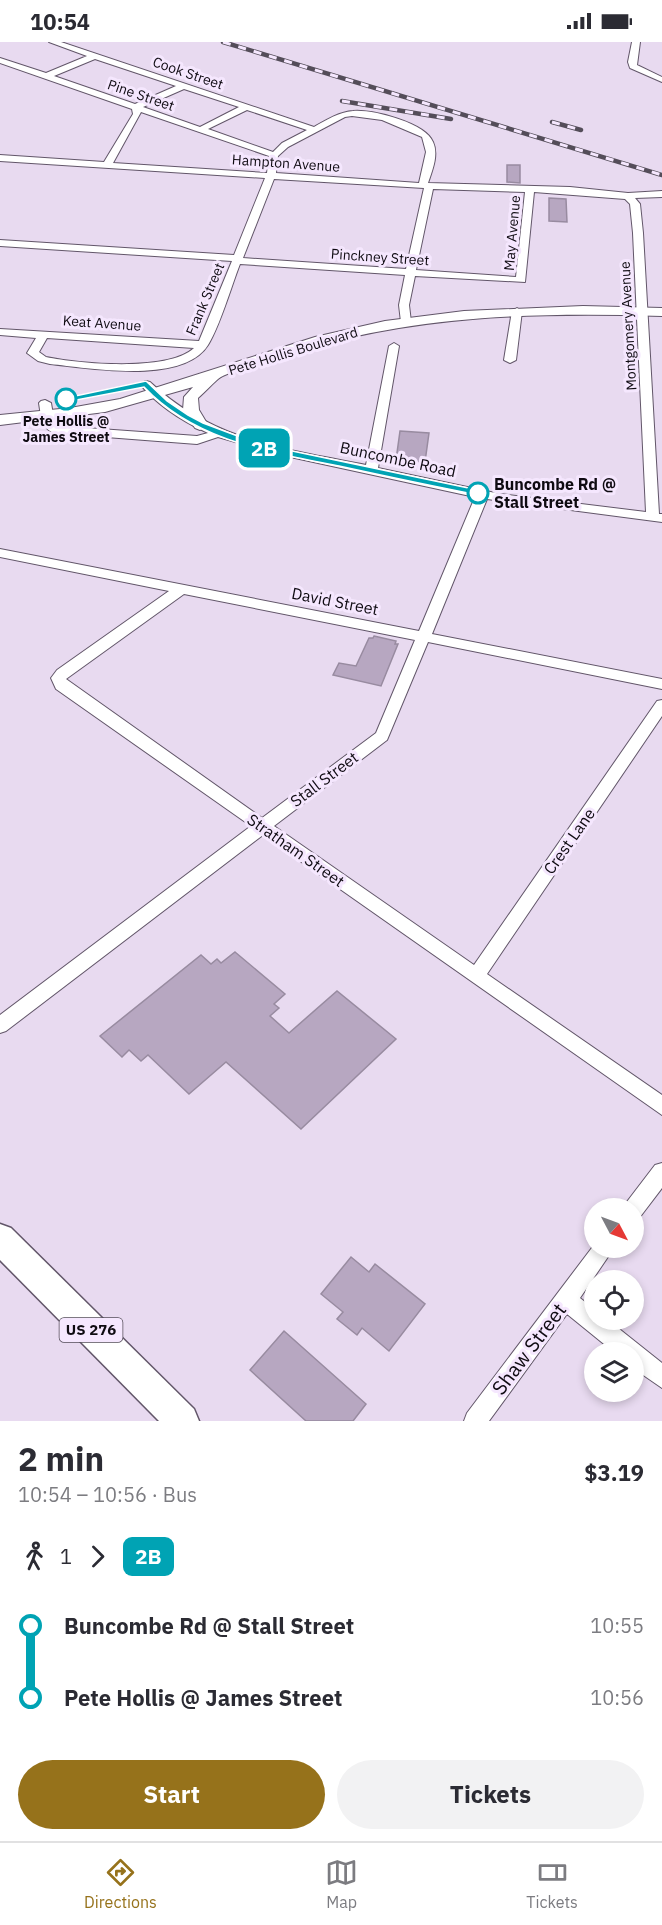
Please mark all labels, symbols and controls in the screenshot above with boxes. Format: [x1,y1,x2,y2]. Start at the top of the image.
text: 10:54 [30,7,90,36]
street label: Cook Street [150,53,226,93]
street label: Pine Street [105,75,177,115]
street label: Hampton Avenue [231,150,341,176]
street label: May Avenue [500,194,524,272]
street label: Pinckney Street [330,245,430,269]
street label: Frank Street [182,260,228,338]
street label: Montgomery Avenue [616,261,640,391]
street label: Keat Avenue [62,311,142,335]
street label: Pete Hollis Boulevard [226,323,360,379]
marker: Pete Hollis @ James Street [55,388,77,410]
place label: Pete Hollis @ James Street [22,412,110,446]
line badge: 2B [237,428,291,468]
text: 2B [251,434,277,462]
street label: Buncombe Road [338,437,458,481]
place label: Buncombe Rd @ Stall Street [494,474,616,512]
marker: Buncombe Rd @ Stall Street [467,482,489,504]
street label: David Street [290,583,380,619]
street label: Stall Street [286,747,362,811]
street label: Crest Lane [539,804,599,878]
street label: Stratham Street [244,809,348,891]
north arrow [584,1198,644,1258]
map controls [584,1198,644,1402]
button: locate [584,1270,644,1330]
street label: Shaw Street [485,1297,572,1400]
road number: US 276 [60,1318,122,1342]
button: layers [584,1342,644,1402]
text: 2 min [18,1437,104,1480]
text: $3.19 [584,1458,644,1487]
text: 10:54 – 10:56 · Bus [18,1481,197,1508]
icon: walk [18,1540,51,1573]
icon: forward [81,1540,114,1573]
text: 2B [135,1542,162,1570]
text: 1 [60,1543,72,1570]
text: Buncombe Rd @ Stall Street [64,1611,354,1640]
text: 10:55 [590,1612,644,1639]
text: Pete Hollis @ James Street [64,1683,342,1712]
text: 10:56 [590,1684,644,1711]
button: Start [18,1760,325,1829]
button: Tickets [337,1760,644,1829]
tab: Directions [84,1856,157,1912]
tab: Map [325,1856,358,1912]
tab: Tickets [526,1856,578,1912]

